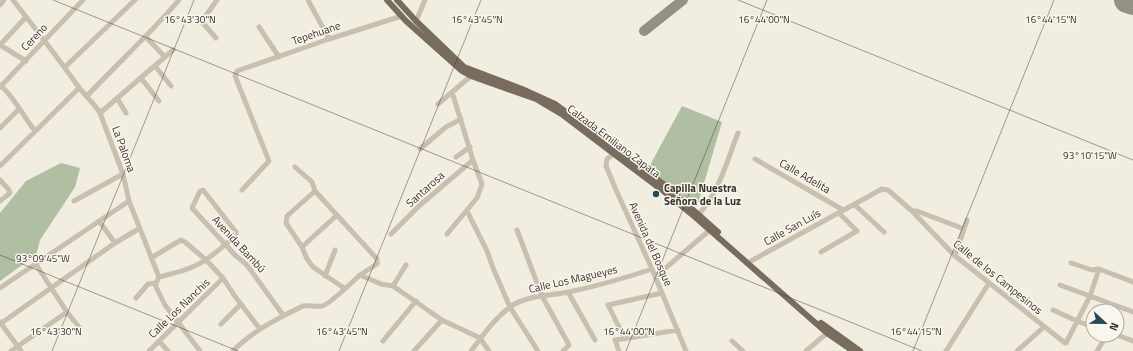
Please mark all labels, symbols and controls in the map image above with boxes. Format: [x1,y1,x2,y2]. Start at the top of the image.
text: 16°43'30"N [164,12,216,27]
text: 16°43'45"N [451,12,503,27]
text: 16°44'00"N [738,12,790,27]
text: 16°44'15"N [1025,12,1077,27]
street label: Tepehuane [290,17,343,49]
street label: Cereno [17,20,51,54]
street label: Calzada Emiliano Zapata [564,101,664,182]
street label: La Paloma [108,124,140,175]
text: 93°10'15"W [1063,148,1117,163]
street label: Calle Adelita [776,155,834,197]
street label: Santarosa [402,167,448,211]
place label: Capilla Nuestra Señora de la Luz [664,180,741,209]
marker: Capilla Nuestra Señora de la Luz [651,189,661,199]
street label: Avenida del Bosque [625,199,677,289]
street label: Calle San Luís [761,205,823,249]
street label: Avenida Bambú [209,212,270,276]
street label: Calle de los Campesinos [950,236,1046,318]
text: 93°09'45"W [16,251,70,266]
street label: Calle Los Magueyes [527,261,619,297]
street label: Calle Los Nanchis [145,274,213,342]
north arrow [1085,303,1125,343]
text: N [1105,320,1123,333]
text: 16°43'30"N [30,324,82,339]
text: 16°43'45"N [316,324,368,339]
text: 16°44'00"N [603,324,655,339]
text: 16°44'15"N [890,324,942,339]

